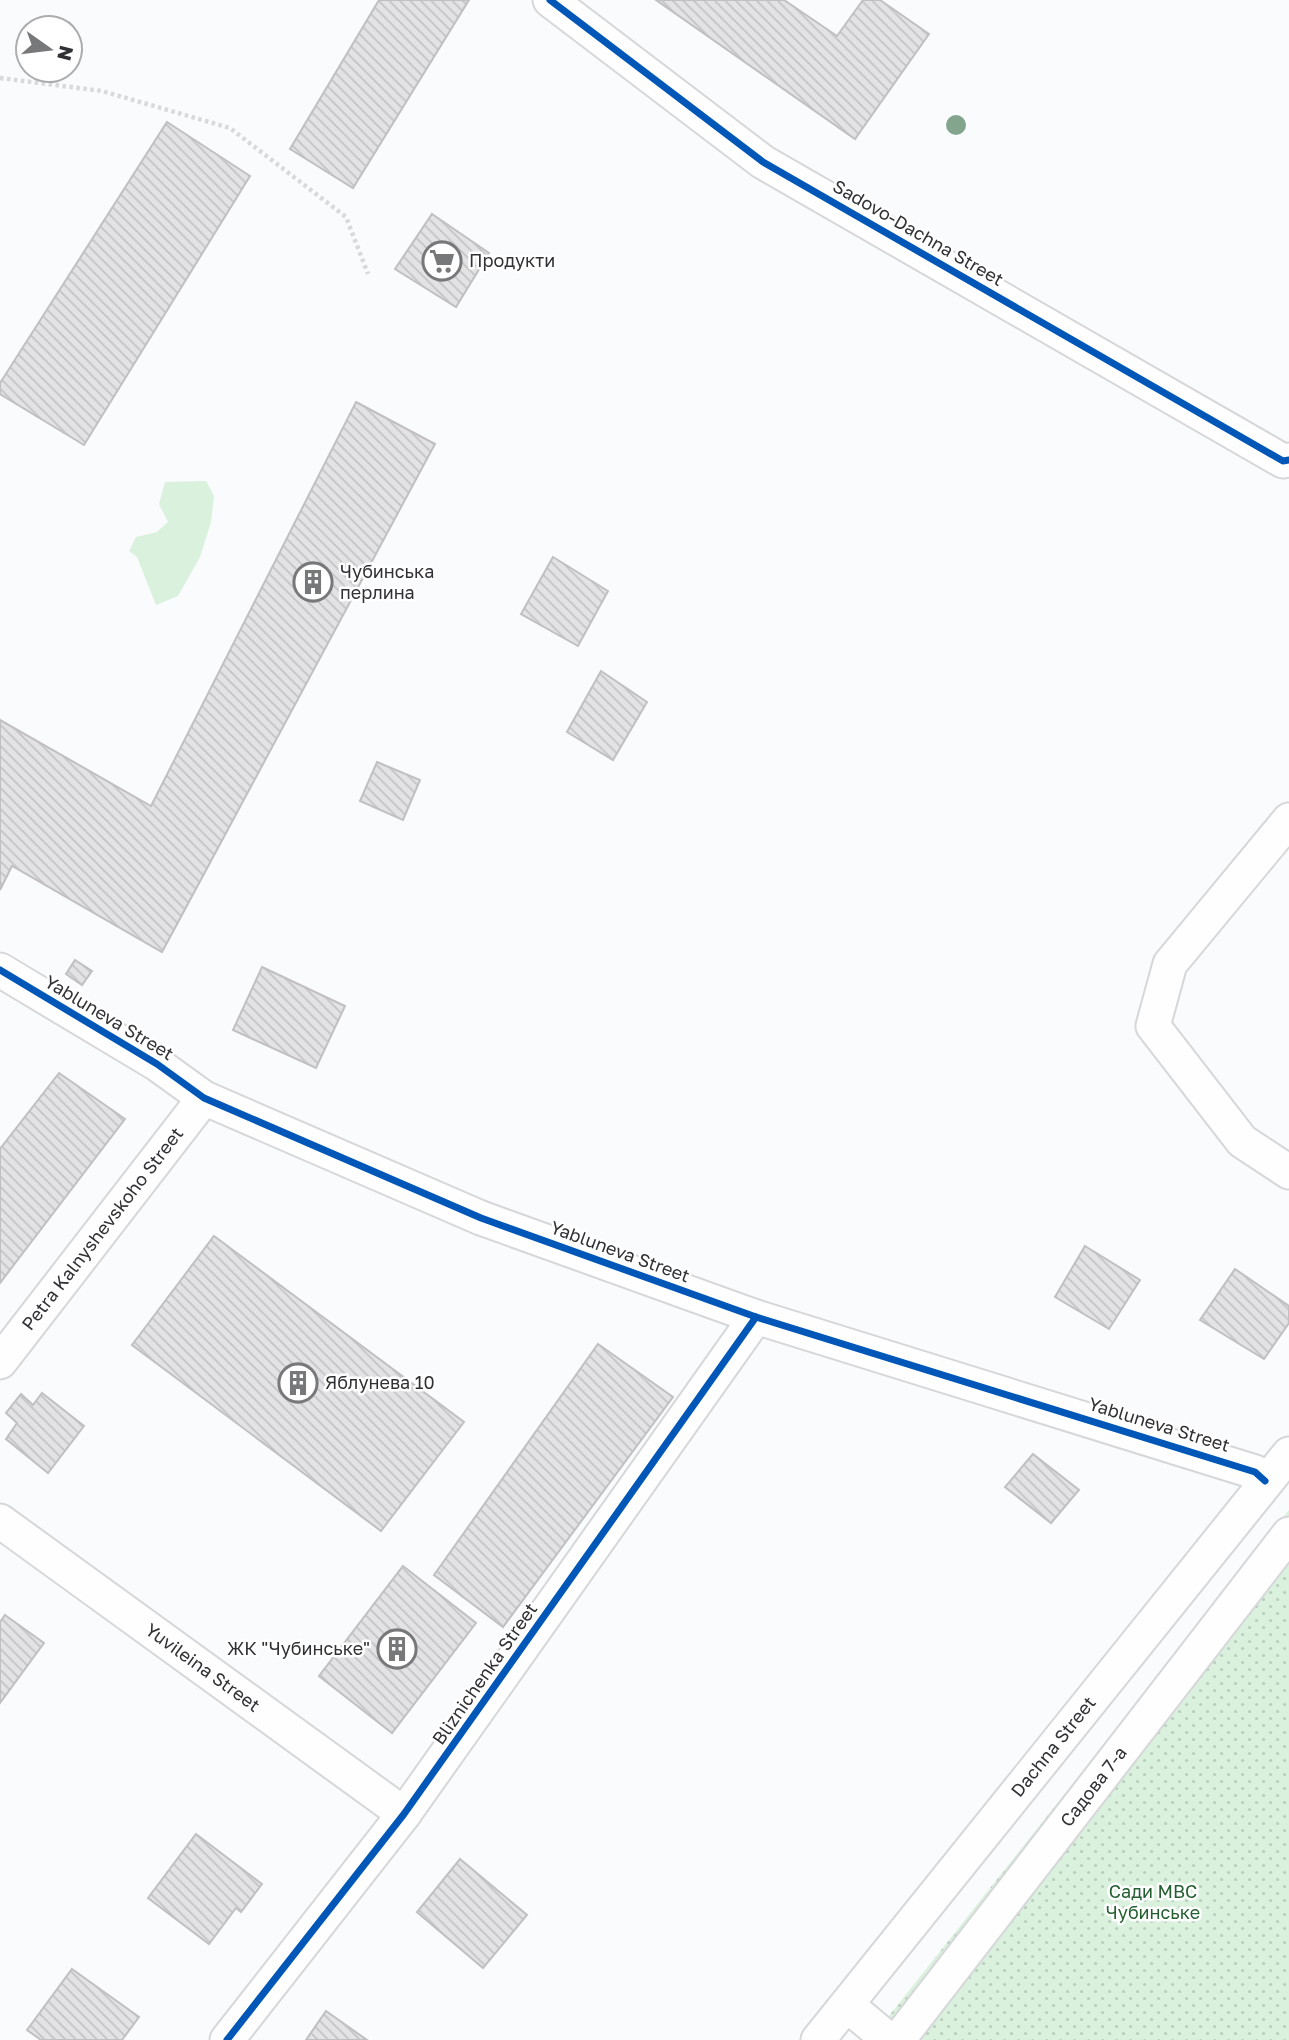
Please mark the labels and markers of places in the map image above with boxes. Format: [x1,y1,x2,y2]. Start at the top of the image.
supermarket icon: Продукти [421,240,463,282]
place label: Продукти [469,249,555,271]
place label: Чубинська перлина [340,560,434,603]
building icon: Чубинська перлина [292,561,334,603]
building icon: Яблунева 10 [277,1362,319,1404]
place label: Яблунева 10 [325,1371,435,1393]
building icon: ЖК "Чубинське" [376,1628,418,1670]
place label: ЖК "Чубинське" [227,1637,370,1659]

